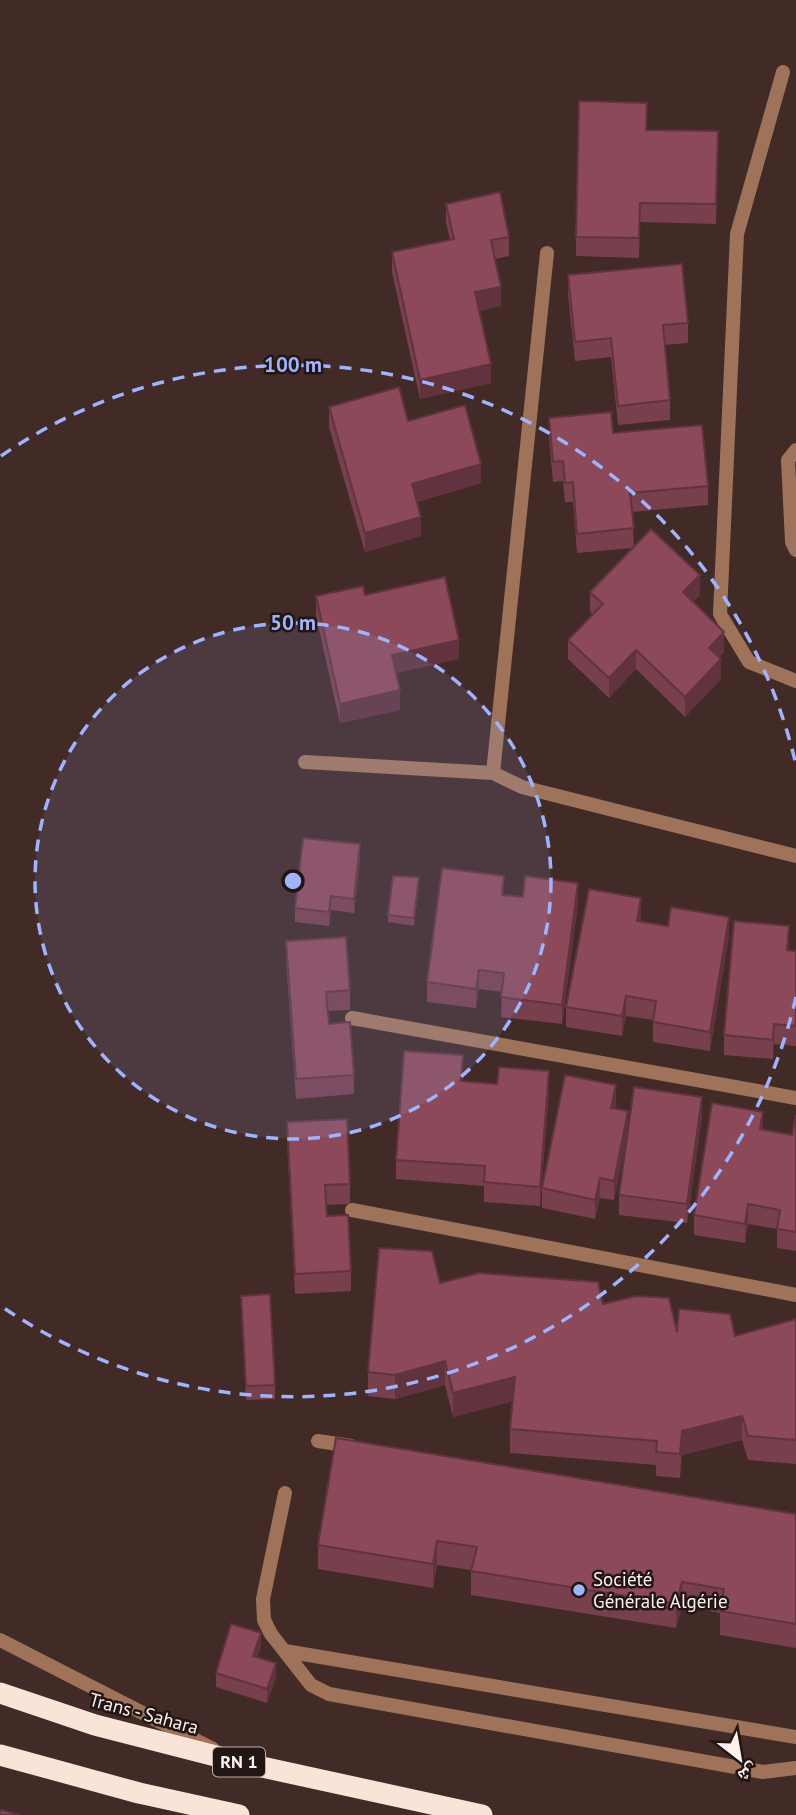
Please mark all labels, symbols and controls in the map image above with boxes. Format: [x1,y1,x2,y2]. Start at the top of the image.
text: 100 m [264,351,322,378]
text: 50 m [270,609,316,636]
centre of rings [281,869,305,893]
place label: Société Générale Algérie [593,1567,728,1613]
marker: Société Générale Algérie [571,1582,587,1598]
street label: Trans - Sahara [87,1687,201,1739]
north arrow [705,1724,775,1794]
road number: RN 1 [213,1748,265,1777]
text: ش [734,1758,764,1789]

